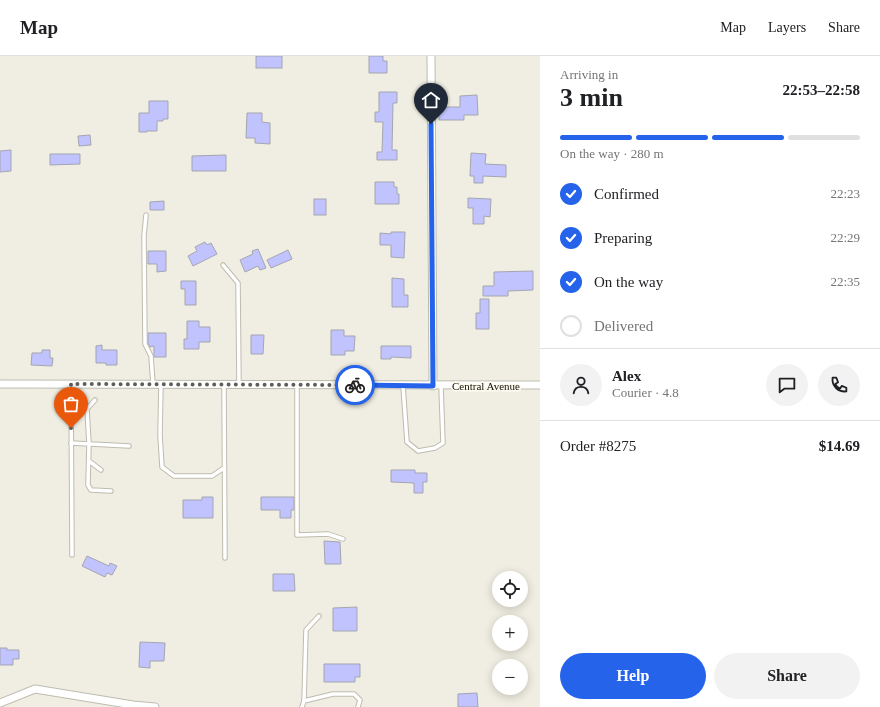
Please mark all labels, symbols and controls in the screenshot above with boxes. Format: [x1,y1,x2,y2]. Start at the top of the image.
text: Map [20,17,58,38]
text: Map [720,20,746,35]
text: Layers [768,20,806,35]
text: Share [828,20,860,35]
text: Arriving in [560,67,618,82]
text: 22:53–22:58 [783,82,860,98]
pin [414,83,448,124]
text: 3 min [560,83,623,112]
icon: home [420,89,442,111]
text: On the way · 280 m [560,146,664,161]
icon: check [560,183,582,205]
text: Confirmed [594,186,659,202]
text: 22:23 [830,186,860,201]
icon: check [560,227,582,249]
text: Preparing [594,230,652,246]
text: 22:29 [830,230,860,245]
icon: check [560,271,582,293]
text: On the way [594,274,663,290]
text: 22:35 [830,274,860,289]
text: Delivered [594,318,653,334]
button: person [560,364,602,406]
button: chat [766,364,808,406]
button: phone [818,364,860,406]
courier [335,365,375,405]
text: Alex [612,368,641,384]
icon: bike [344,374,366,396]
street label: Central Avenue [452,380,520,392]
text: Courier · 4.8 [612,385,679,400]
pin [54,387,88,428]
icon: bag [60,393,82,415]
text: Order #8275 [560,438,636,454]
text: $14.69 [819,438,860,454]
map controls [492,571,528,695]
button: locate [492,571,528,607]
button: + [492,615,528,651]
button: Help [560,653,706,699]
button: Share [714,653,860,699]
button: − [492,659,528,695]

